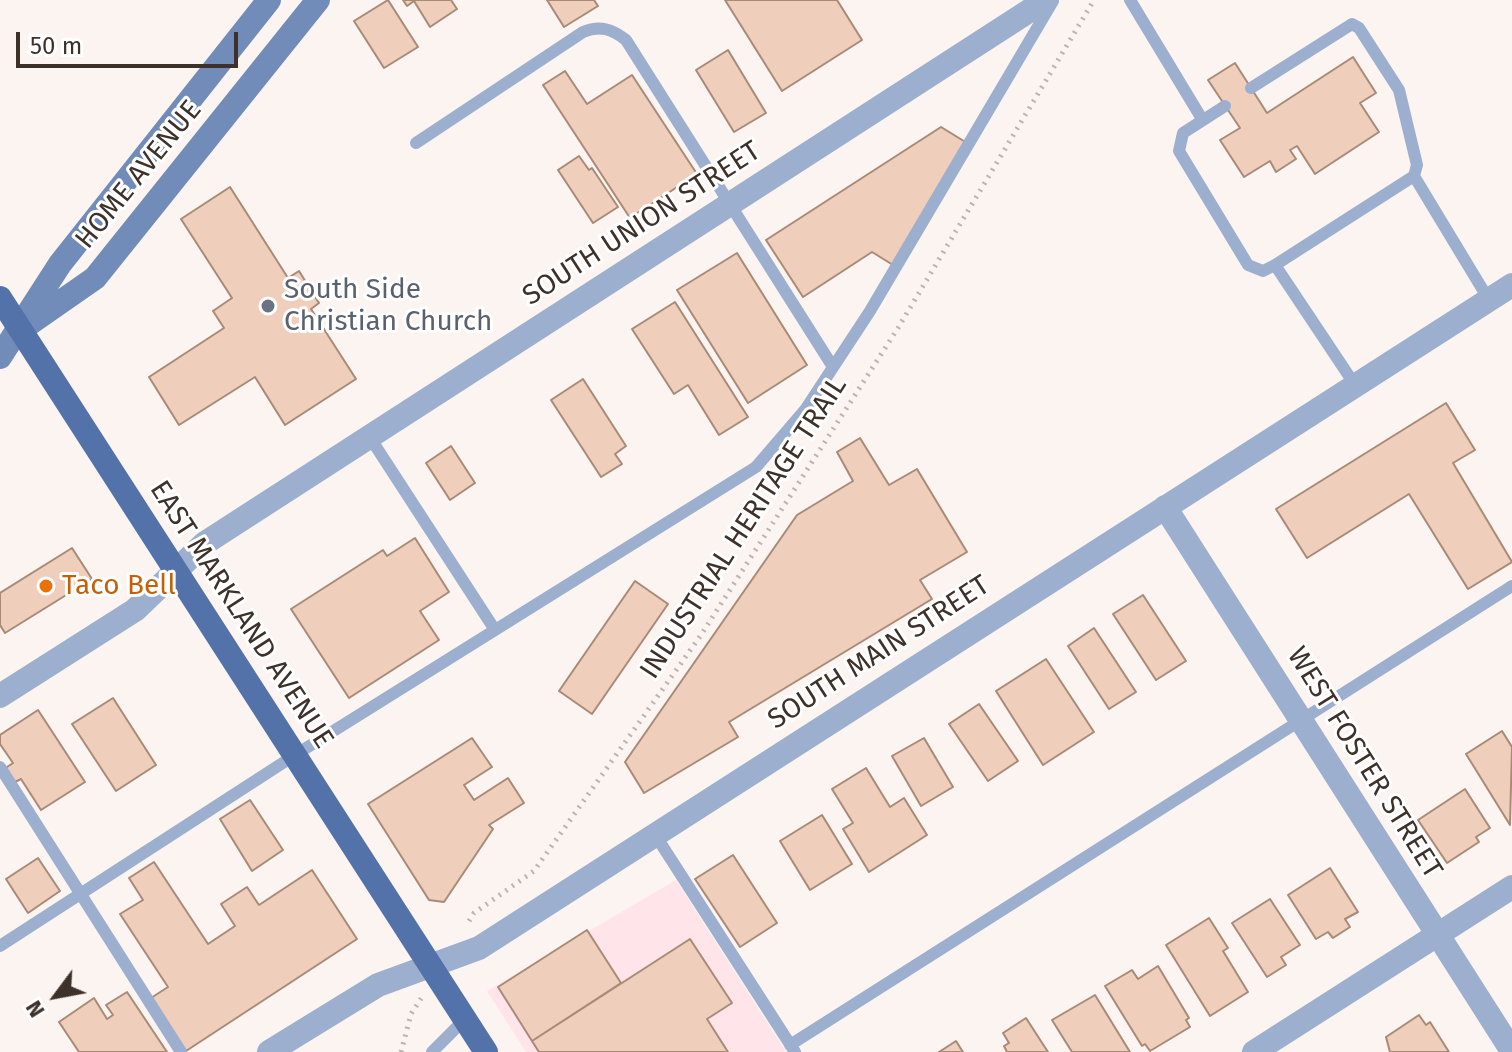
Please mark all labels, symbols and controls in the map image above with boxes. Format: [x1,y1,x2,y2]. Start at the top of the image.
scale bar [20,16,242,66]
text: 50 m [30,32,82,60]
street label: HOME AVENUE [69,94,209,256]
street label: SOUTH UNION STREET [517,135,767,313]
place label: South Side Christian Church [284,273,493,339]
marker: South Side Christian Church [259,297,277,315]
street label: INDUSTRIAL HERITAGE TRAIL [634,371,854,685]
street label: EAST MARKLAND AVENUE [142,475,340,755]
place label: Taco Bell [62,569,176,603]
street label: SOUTH MAIN STREET [762,569,996,737]
marker: Taco Bell [37,577,55,595]
street label: WEST FOSTER STREET [1279,641,1449,885]
north arrow [16,956,96,1036]
text: N [20,996,51,1022]

